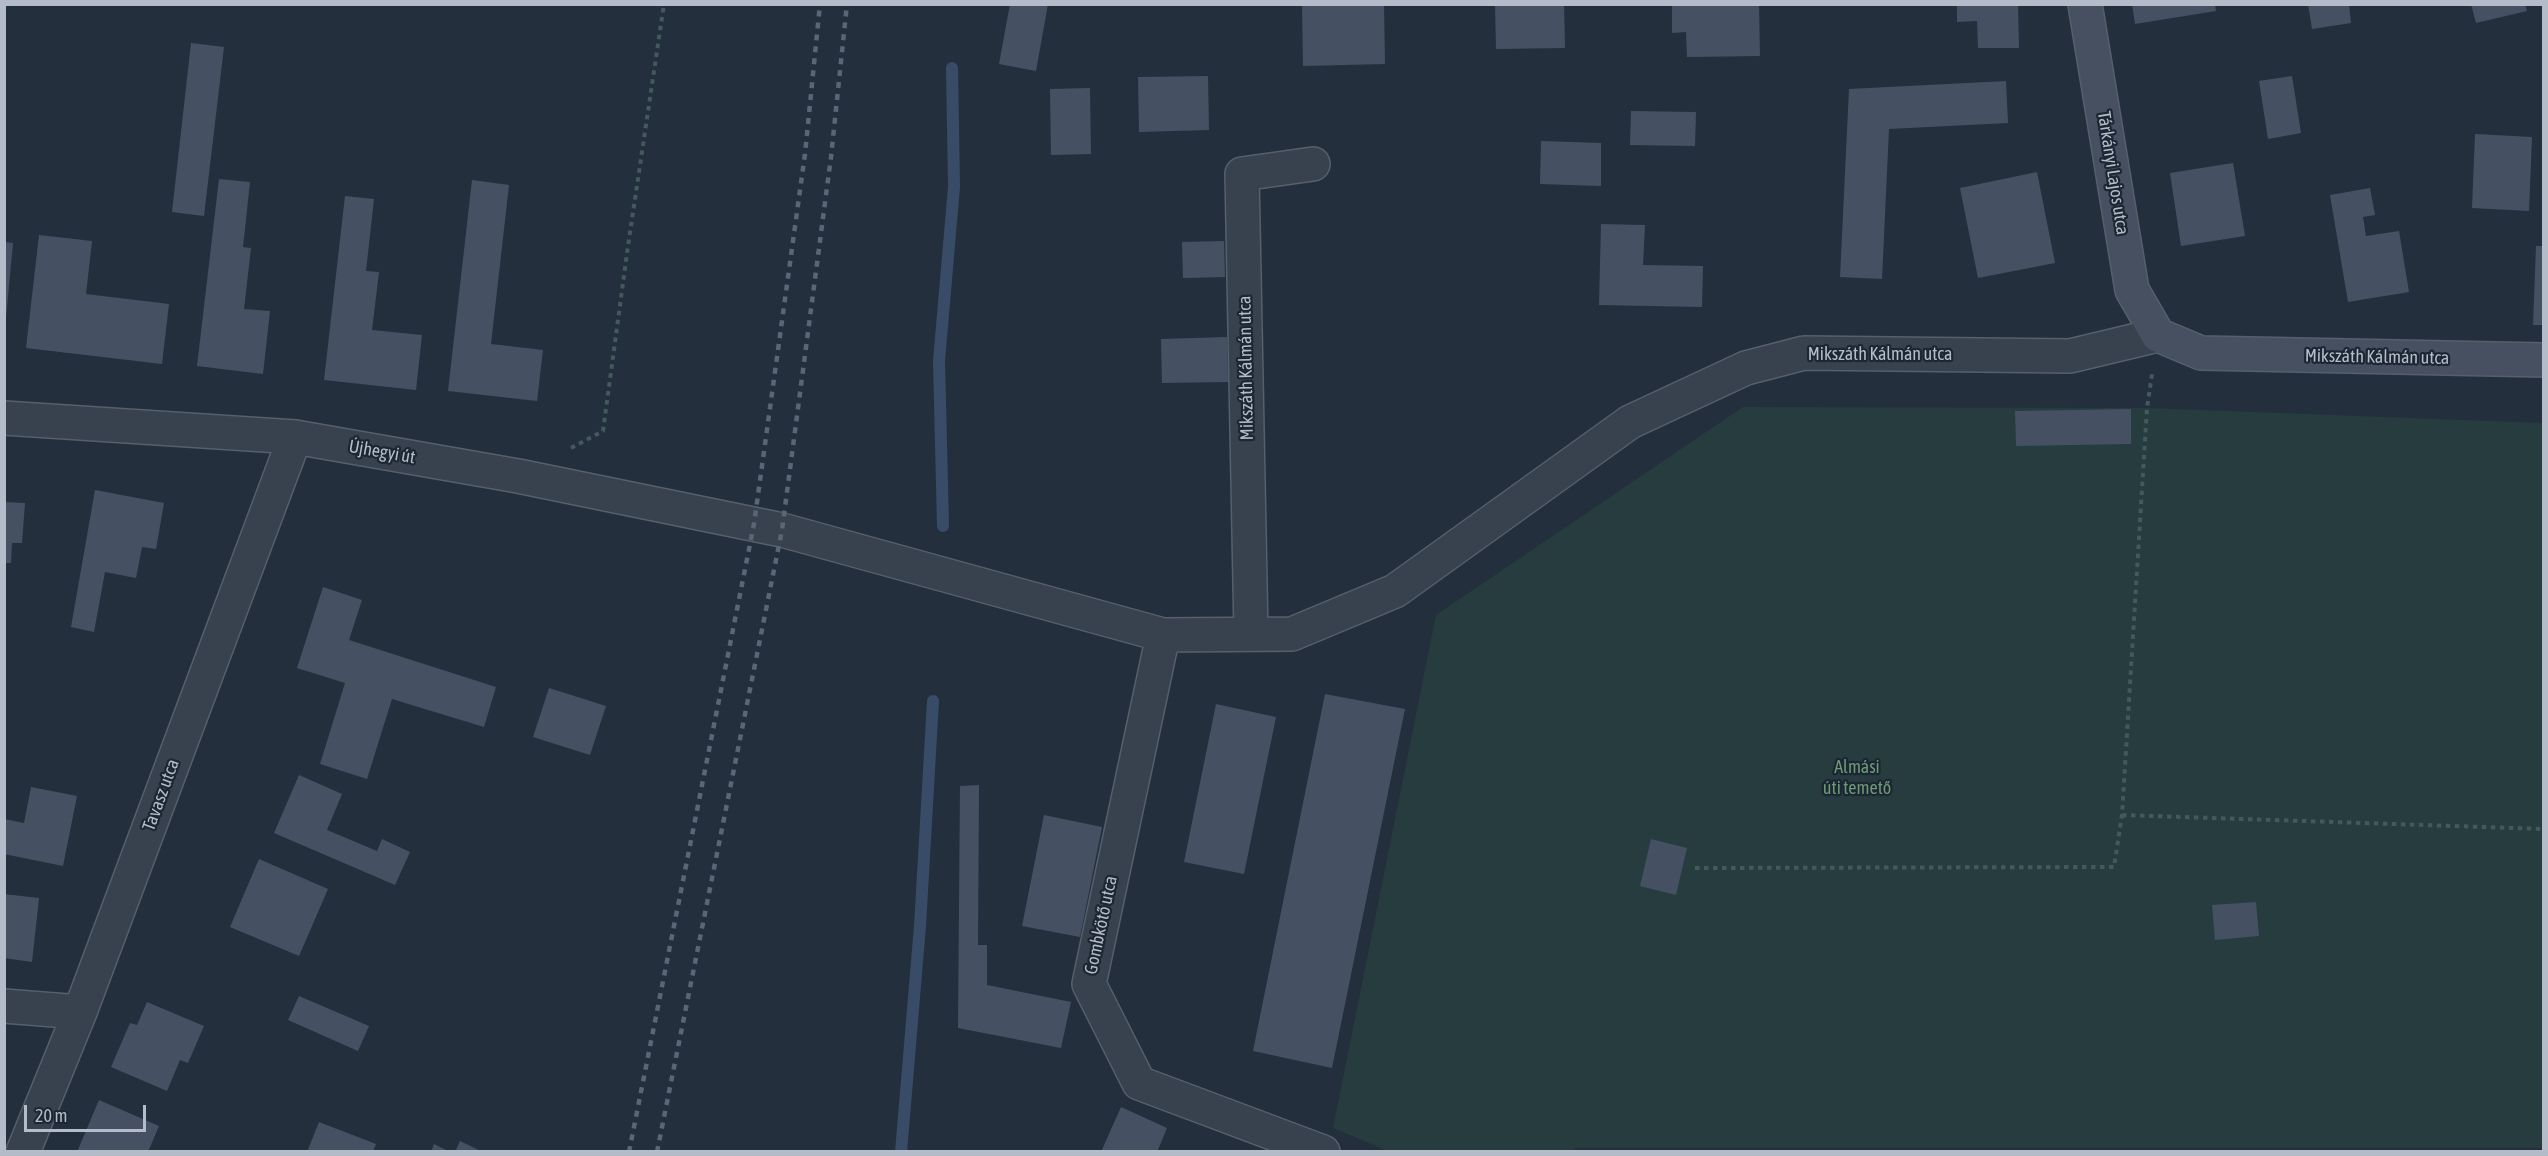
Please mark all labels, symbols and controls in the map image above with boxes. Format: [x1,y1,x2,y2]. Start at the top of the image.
street label: Tárkányi Lajos utca [2093,110,2133,236]
street label: Mikszáth Kálmán utca [1234,296,1258,440]
street label: Mikszáth Kálmán utca [1808,343,1952,365]
street label: Mikszáth Kálmán utca [2305,345,2449,369]
street label: Újhegyi út [347,436,417,468]
street label: Tavasz utca [138,756,184,834]
park label: Almási úti temető [1823,756,1891,798]
street label: Gombkötő utca [1080,874,1122,976]
scale bar [27,1093,148,1131]
text: 20 m [35,1105,67,1126]

